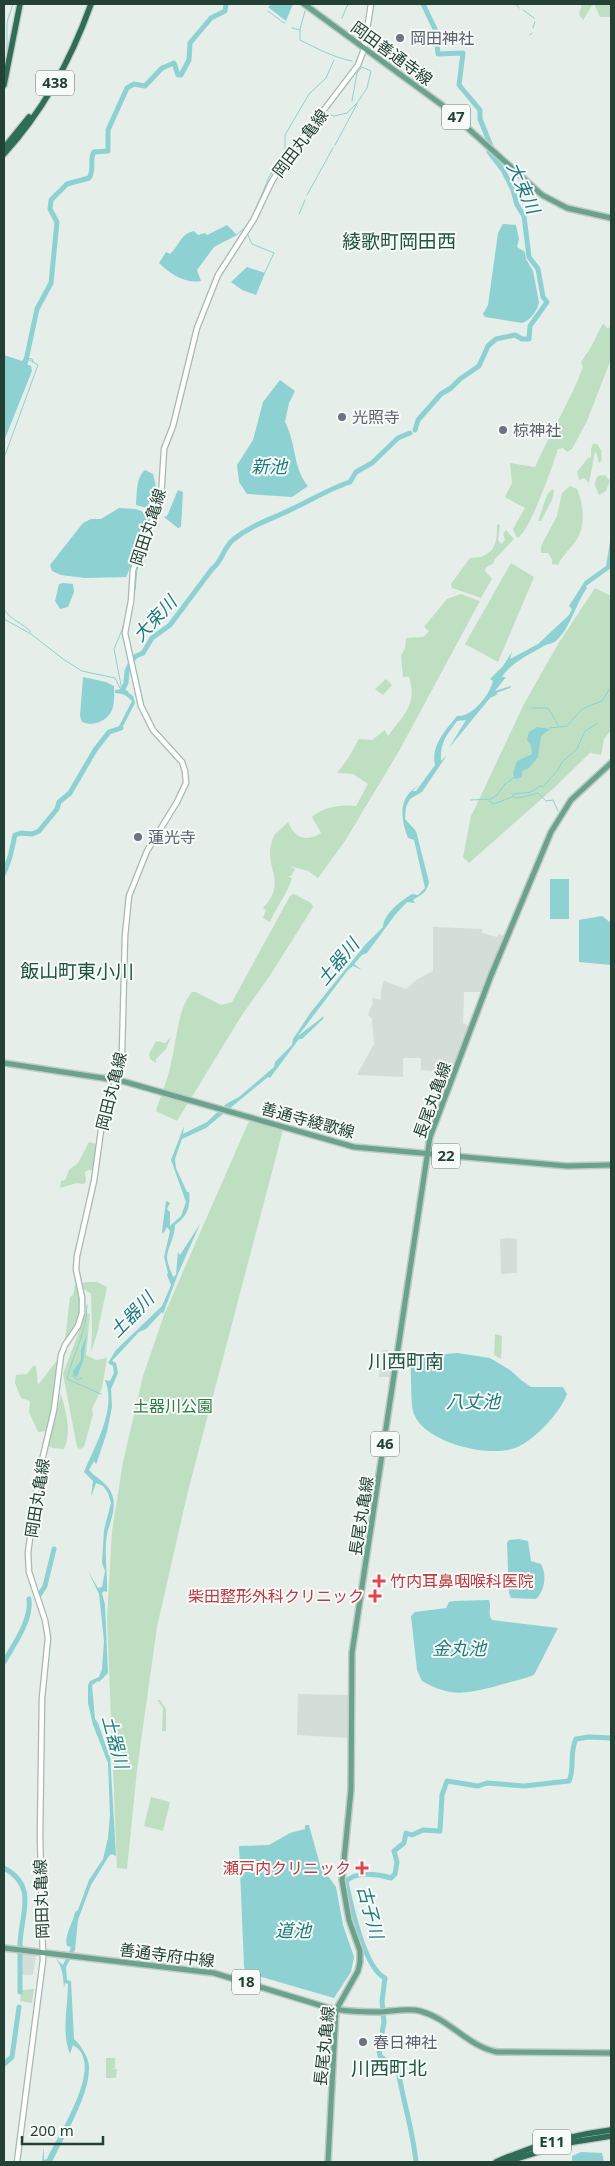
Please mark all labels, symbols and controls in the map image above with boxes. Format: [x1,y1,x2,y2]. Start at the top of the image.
street label: 岡田善通寺線 [347,16,437,90]
place label: 岡田神社 [410,27,474,49]
marker: 岡田神社 [394,32,406,44]
road number: 438 [36,70,74,96]
street label: 岡田丸亀線 [267,104,333,182]
road number: 47 [442,104,470,130]
water label: 大束川 [502,158,547,219]
district label: 綾歌町岡田西 [342,228,456,254]
place label: 光照寺 [352,406,400,428]
marker: 光照寺 [336,411,348,423]
place label: 椋神社 [513,419,561,441]
marker: 椋神社 [497,424,509,436]
water label: 新池 [251,454,289,478]
street label: 岡田丸亀線 [125,486,171,568]
water label: 大束川 [127,589,183,646]
place label: 蓮光寺 [148,826,196,848]
marker: 蓮光寺 [132,831,144,843]
water label: 土器川 [311,931,365,990]
district label: 飯山町東小川 [20,958,134,984]
street label: 岡田丸亀線 [91,1050,131,1132]
street label: 長尾丸亀線 [408,1059,456,1141]
street label: 善通寺綾歌線 [259,1097,357,1143]
road number: 22 [432,1144,460,1168]
water label: 土器川 [104,1285,160,1342]
district label: 川西町南 [368,1348,444,1374]
water label: 八丈池 [446,1389,502,1413]
park label: 土器川公園 [133,1395,213,1417]
road number: 46 [371,1432,399,1456]
street label: 岡田丸亀線 [20,1457,54,1539]
street label: 長尾丸亀線 [344,1475,378,1557]
place label: 竹内耳鼻咽喉科医院 [390,1570,534,1592]
marker: 竹内耳鼻咽喉科医院 [372,1574,386,1588]
place label: 柴田整形外科クリニック [188,1585,364,1607]
marker: 柴田整形外科クリニック [368,1589,382,1603]
water label: 金丸池 [432,1636,488,1660]
water label: 土器川 [97,1713,135,1773]
place label: 瀬戸内クリニック [223,1857,351,1879]
street label: 岡田丸亀線 [29,1859,53,1939]
marker: 瀬戸内クリニック [355,1861,369,1875]
water label: 古子川 [352,1883,390,1943]
water label: 道池 [275,1918,313,1942]
street label: 善通寺府中線 [118,1938,216,1972]
road number: 18 [232,1970,260,1994]
street label: 長尾丸亀線 [309,2005,339,2087]
place label: 春日神社 [373,2031,437,2053]
marker: 春日神社 [357,2036,369,2048]
district label: 川西町北 [351,2055,427,2081]
scale bar [22,2114,104,2146]
text: 200 m [30,2120,74,2140]
road number: E11 [533,2130,571,2154]

